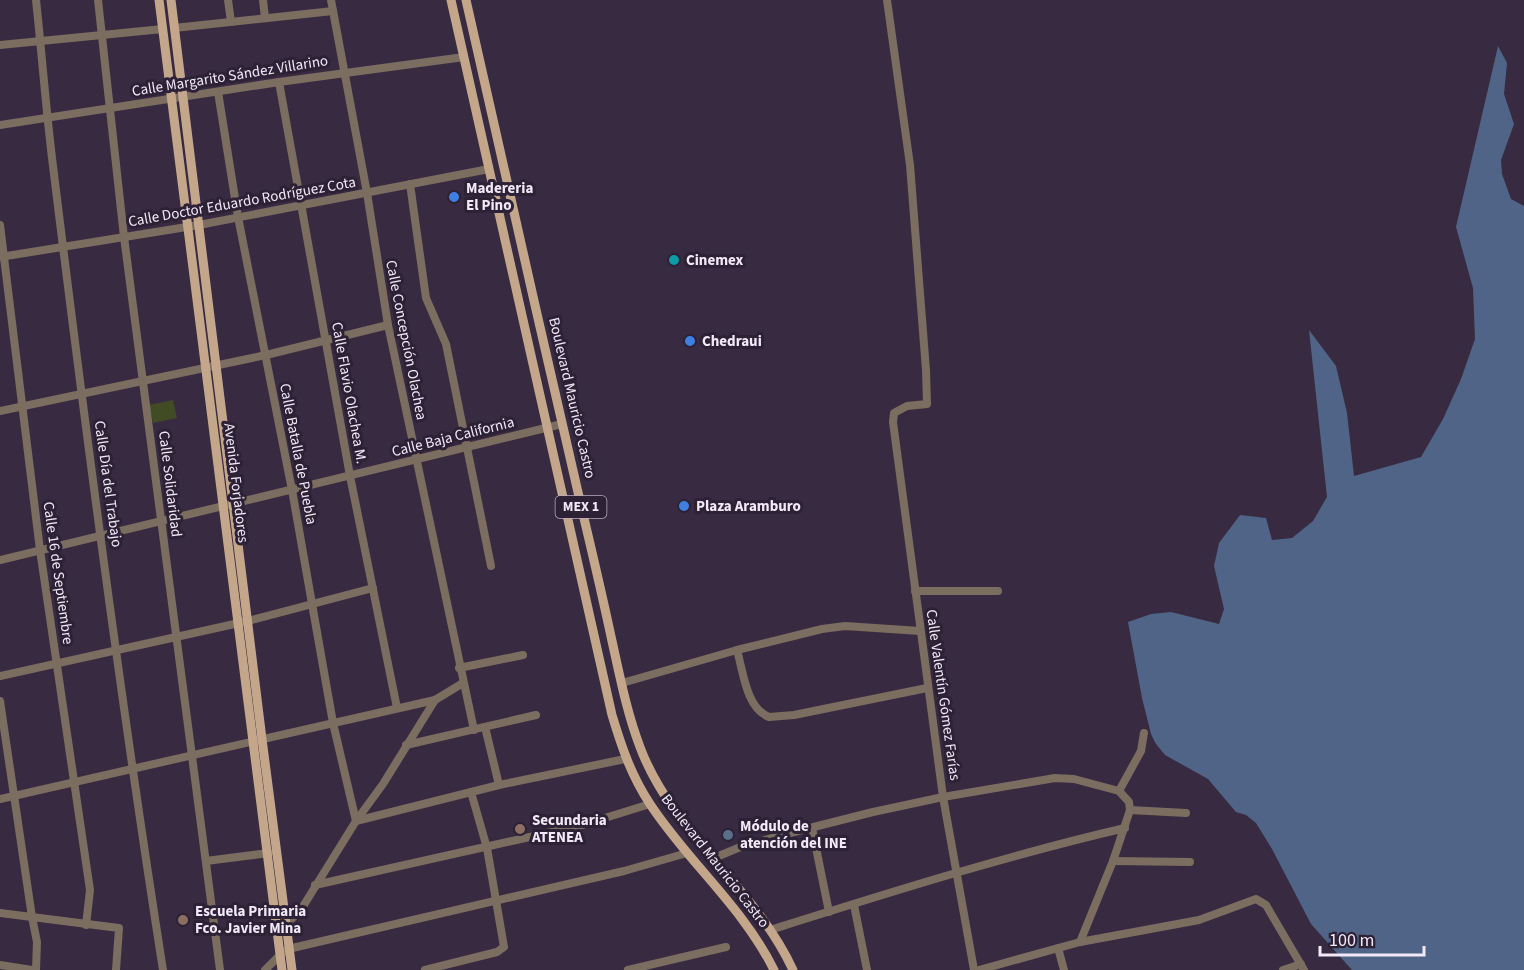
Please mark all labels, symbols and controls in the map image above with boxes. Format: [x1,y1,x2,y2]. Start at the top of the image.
street label: Calle Margarito Sández Villarino [130,50,330,102]
street label: Calle Doctor Eduardo Rodríguez Cota [127,172,357,232]
place label: Madereria El Pino [466,178,533,216]
marker: Madereria El Pino [447,190,461,204]
place label: Cinemex [686,250,744,271]
marker: Cinemex [667,253,681,267]
street label: Calle Concepción Olachea [380,258,432,422]
street label: Boulevard Mauricio Castro [543,315,601,481]
street label: Calle Flavio Olachea M. [326,320,372,466]
place label: Chedraui [702,331,762,352]
marker: Chedraui [683,334,697,348]
street label: Calle Batalla de Puebla [274,382,322,526]
street label: Calle Baja California [390,412,516,462]
street label: Calle Día del Trabajo [89,419,127,549]
street label: Avenida Forjadores [218,422,254,544]
street label: Calle Solidaridad [153,430,187,538]
road number: MEX 1 [556,496,606,518]
place label: Plaza Aramburo [696,496,801,517]
marker: Plaza Aramburo [677,499,691,513]
street label: Calle 16 de Septiembre [38,500,78,646]
street label: Calle Valentín Gómez Farías [921,608,965,782]
street label: Boulevard Mauricio Castro [656,790,774,932]
place label: Secundaria ATENEA [531,810,607,848]
place label: Módulo de atención del INE [740,816,847,854]
marker: Secundaria ATENEA [513,822,527,836]
marker: Módulo de atención del INE [721,828,735,842]
place label: Escuela Primaria Fco. Javier Mina [195,901,306,939]
marker: Escuela Primaria Fco. Javier Mina [176,913,190,927]
scale bar [1320,919,1424,957]
text: 100 m [1329,928,1374,953]

